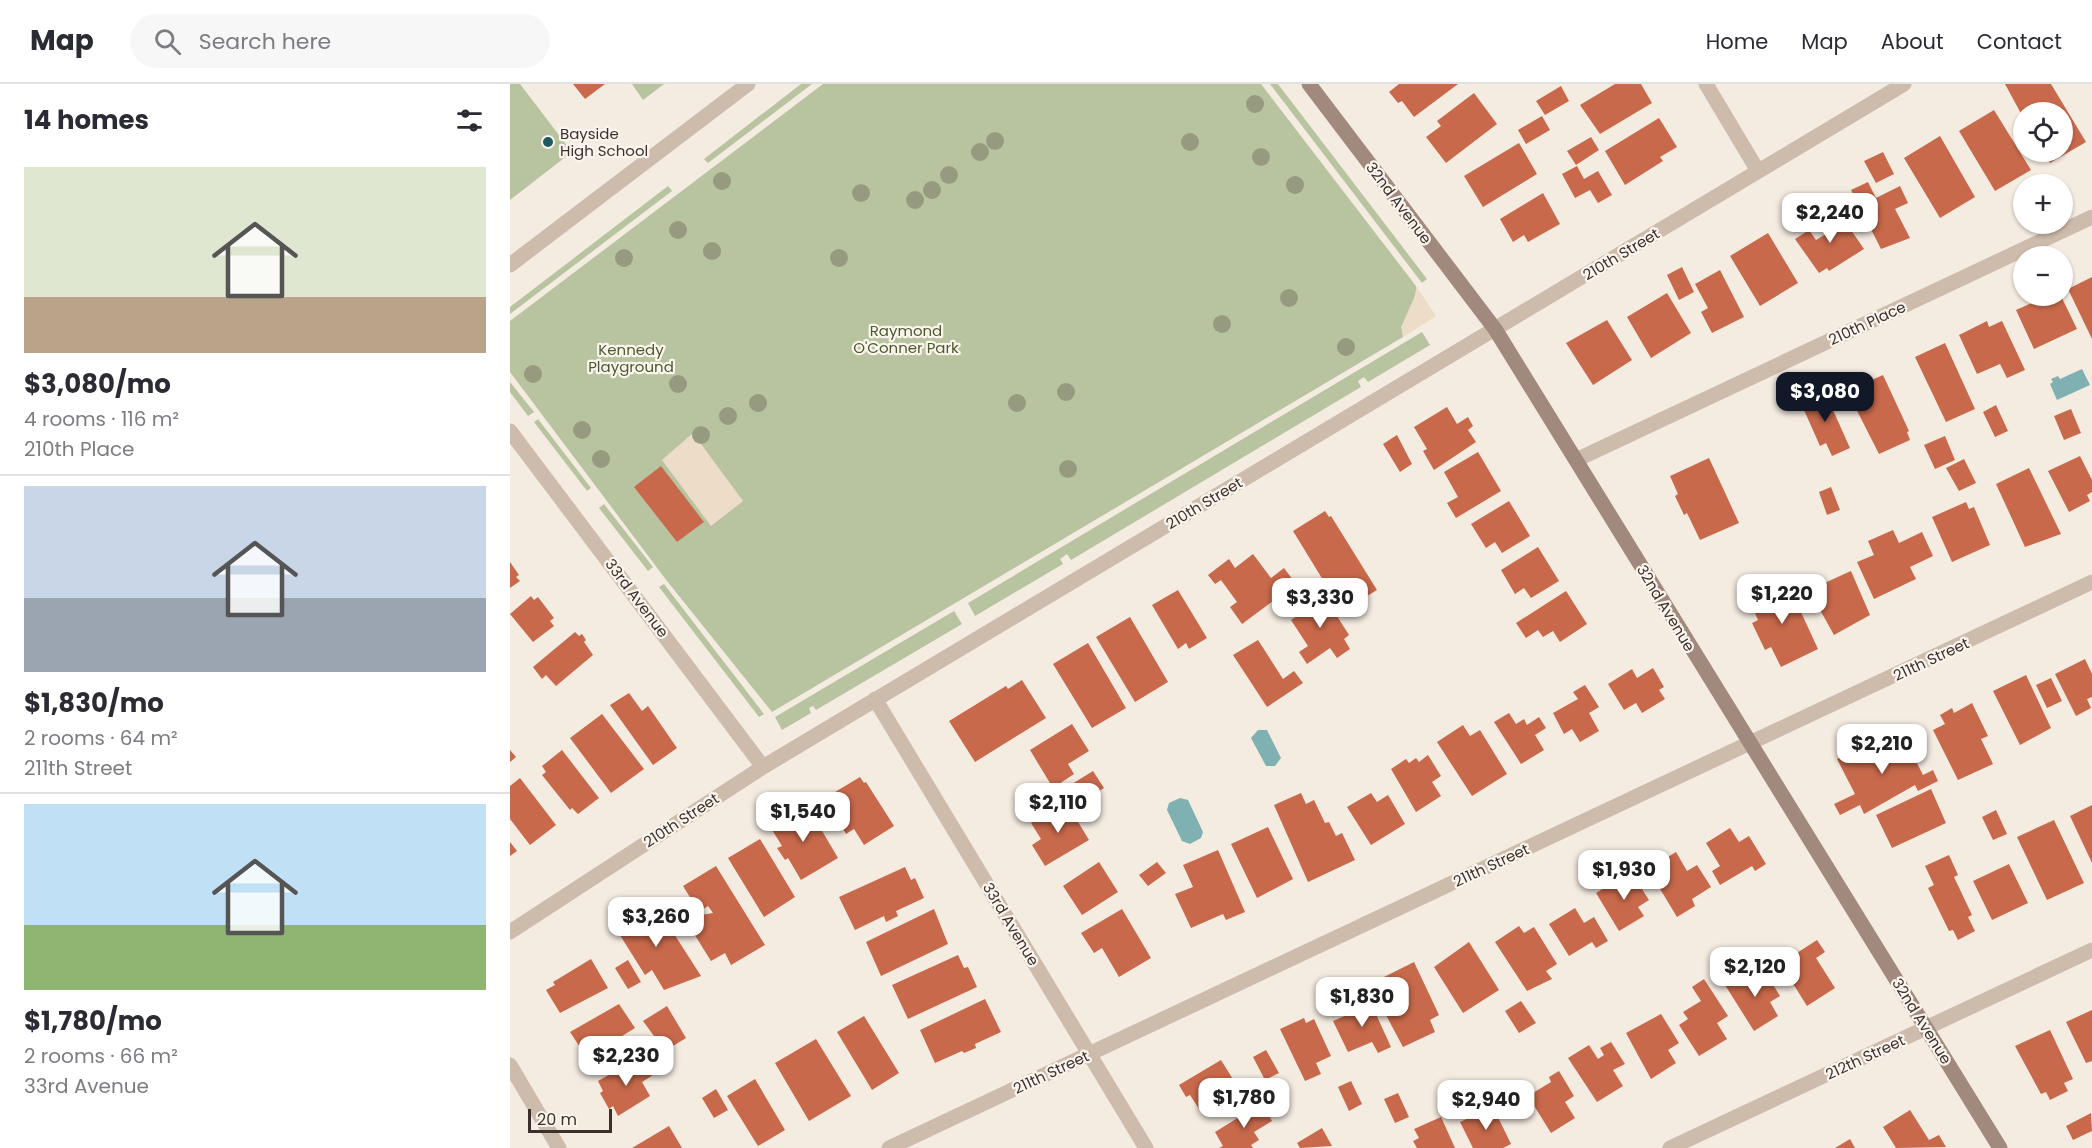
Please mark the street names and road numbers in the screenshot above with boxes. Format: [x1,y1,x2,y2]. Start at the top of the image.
street label: 32nd Avenue [1361,158,1437,248]
street label: 210th Street [1579,223,1663,285]
street label: 210th Place [1825,296,1909,350]
street label: 210th Street [1162,472,1246,534]
street label: 33rd Avenue [600,554,674,642]
street label: 32nd Avenue [1632,561,1700,655]
street label: 211th Street [1890,632,1972,686]
street label: 210th Street [639,788,723,852]
street label: 211th Street [1450,838,1532,892]
street label: 33rd Avenue [978,878,1044,970]
street label: 32nd Avenue [1887,974,1957,1068]
street label: 212th Street [1822,1030,1908,1084]
street label: 211th Street [1010,1045,1092,1099]

